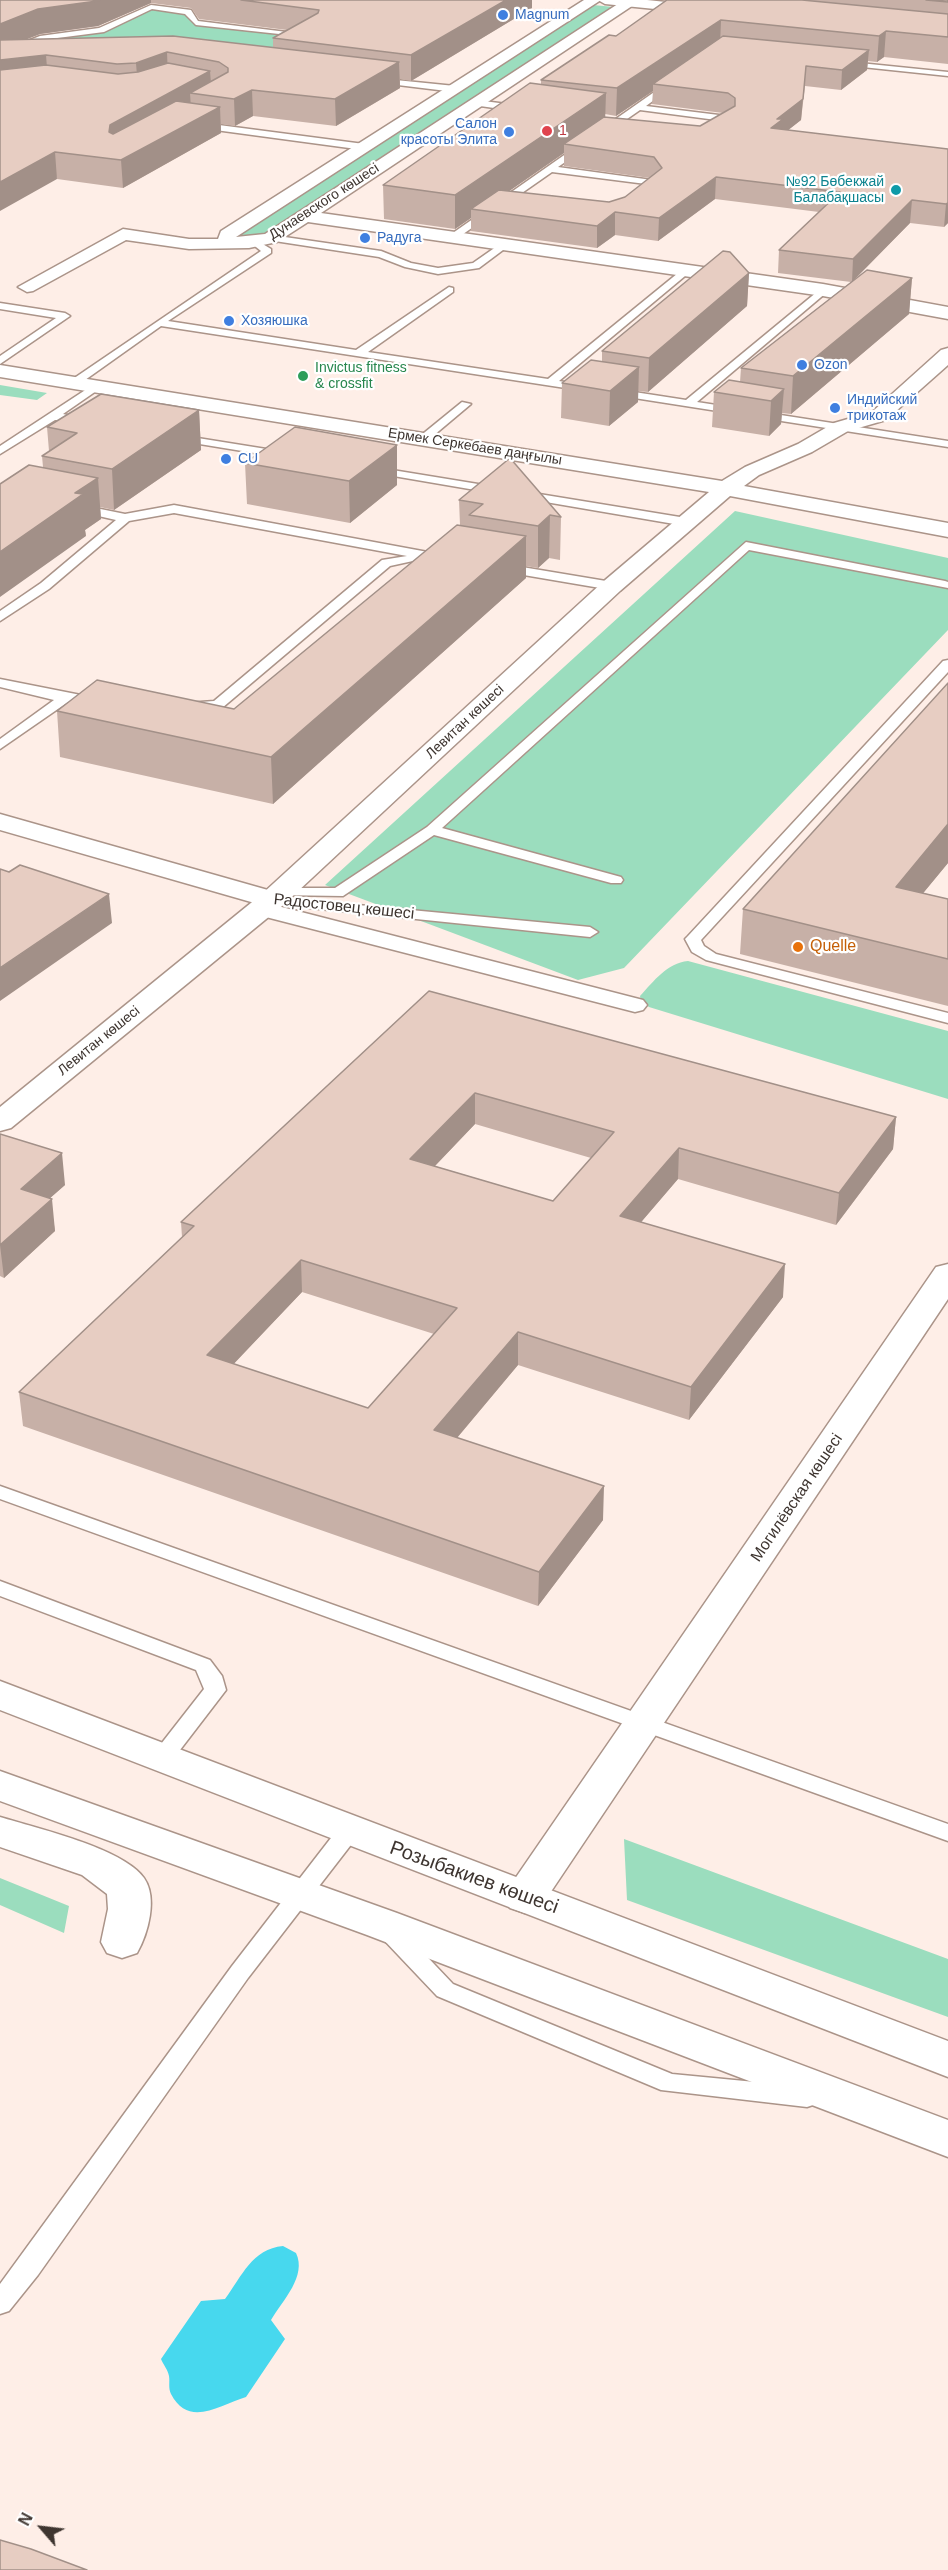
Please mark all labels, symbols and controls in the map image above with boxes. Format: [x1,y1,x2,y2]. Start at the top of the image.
place label: Magnum [515,7,569,23]
marker: Magnum [496,8,510,22]
place label: Салон красоты Элита [401,116,497,148]
place label: 1 [559,123,567,139]
marker: 1 [540,124,554,138]
marker: Салон красоты Элита [502,125,516,139]
street label: Дунаевского көшесі [266,160,382,244]
place label: №92 Бөбекжай Балабақшасы [786,174,884,206]
marker: №92 Бөбекжай Балабақшасы [889,183,903,197]
place label: Радуга [377,230,421,246]
marker: Радуга [358,231,372,245]
place label: Хозяюшка [241,313,308,329]
marker: Хозяюшка [222,314,236,328]
place label: Ozon [814,357,847,373]
marker: Ozon [795,358,809,372]
place label: Invictus fitness & crossfit [315,360,407,392]
marker: Invictus fitness & crossfit [296,369,310,383]
place label: Индийский трикотаж [847,392,917,424]
marker: Индийский трикотаж [828,401,842,415]
street label: Ермек Серкебаев даңғылы [387,425,563,469]
place label: CU [238,451,258,467]
marker: CU [219,452,233,466]
street label: Левитан көшесі [422,681,508,763]
street label: Радостовец көшесі [273,890,415,924]
place label: Quelle [810,937,856,957]
marker: Quelle [791,940,805,954]
street label: Левитан көшесі [54,1003,144,1079]
street label: Могилёвская көшесі [747,1430,847,1566]
street label: Розыбакиев көшесі [386,1836,562,1920]
north arrow [12,2498,72,2558]
text: N [15,2510,36,2528]

